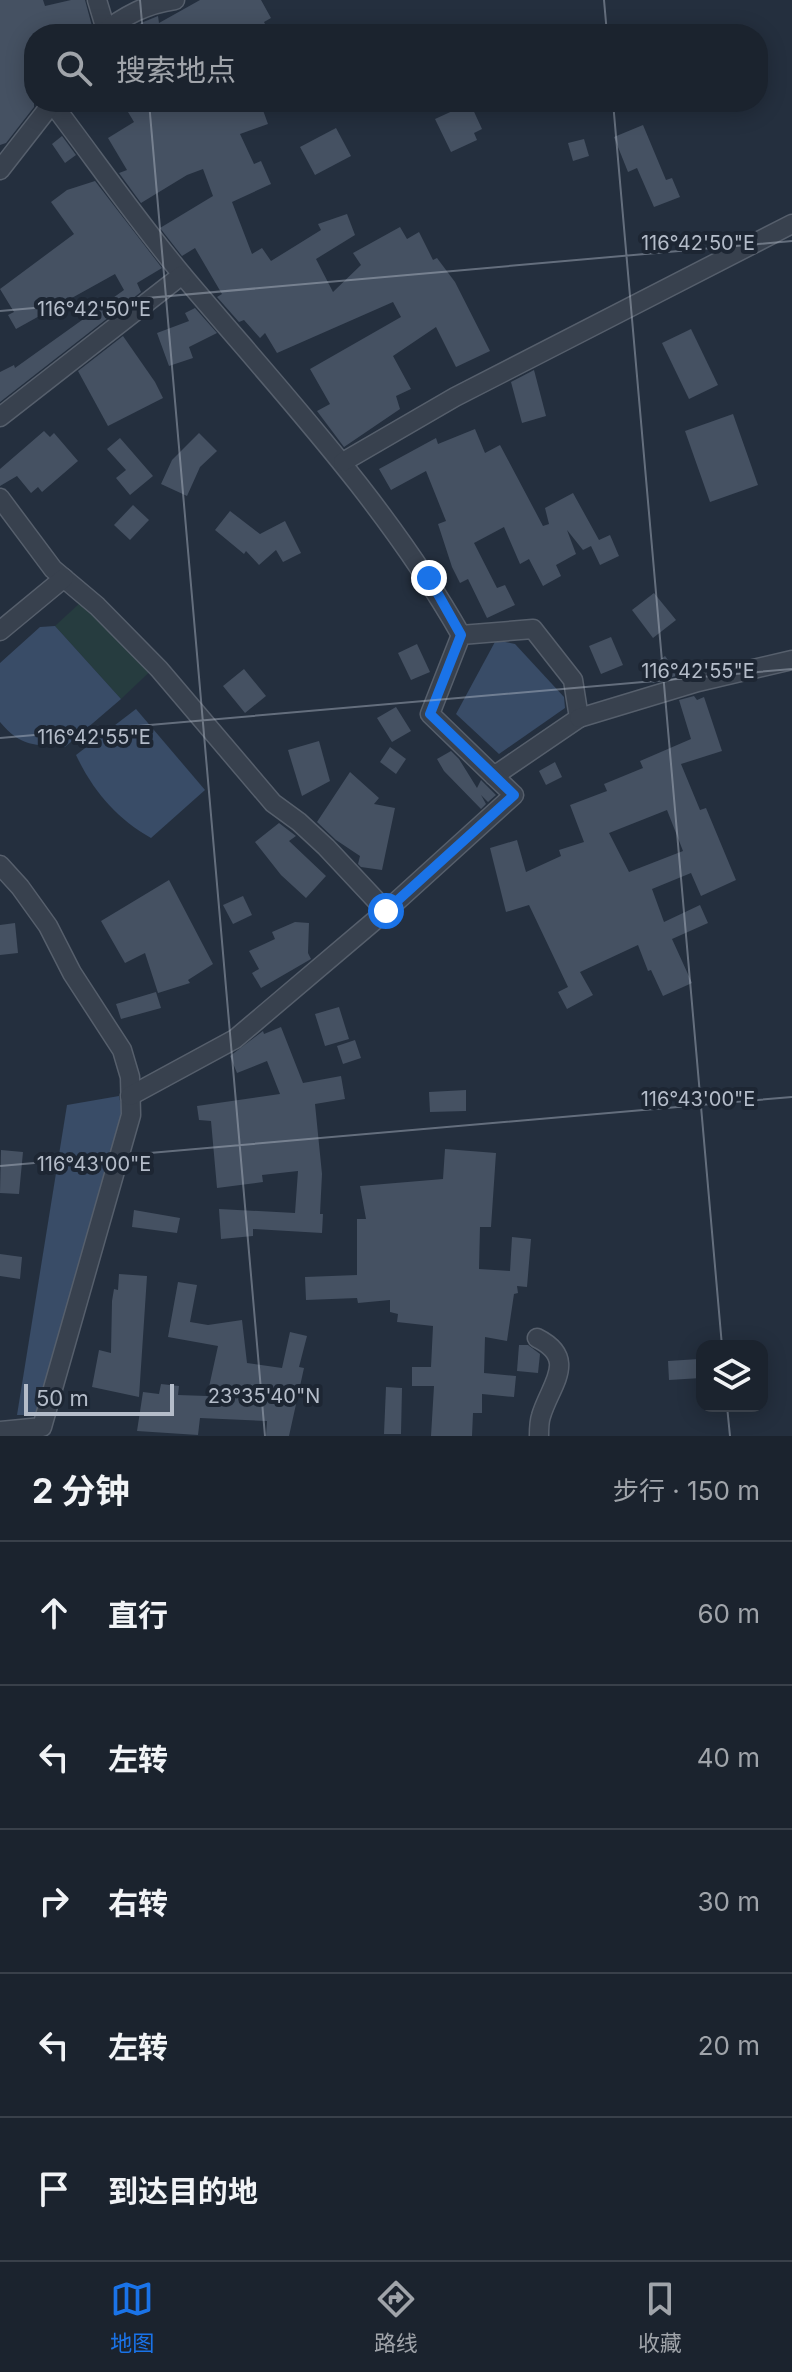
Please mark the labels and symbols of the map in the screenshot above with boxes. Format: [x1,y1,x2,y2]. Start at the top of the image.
text: 116°42'50"E [641,231,755,255]
text: 116°42'50"E [37,297,151,321]
route end [411,560,447,596]
text: 116°42'55"E [641,659,755,683]
text: 116°42'55"E [37,725,151,749]
route start [368,893,404,929]
text: 116°43'00"E [641,1087,755,1111]
text: 116°43'00"E [37,1152,151,1176]
scale bar [24,1380,174,1416]
text: 23°35'40"N [208,1384,320,1408]

